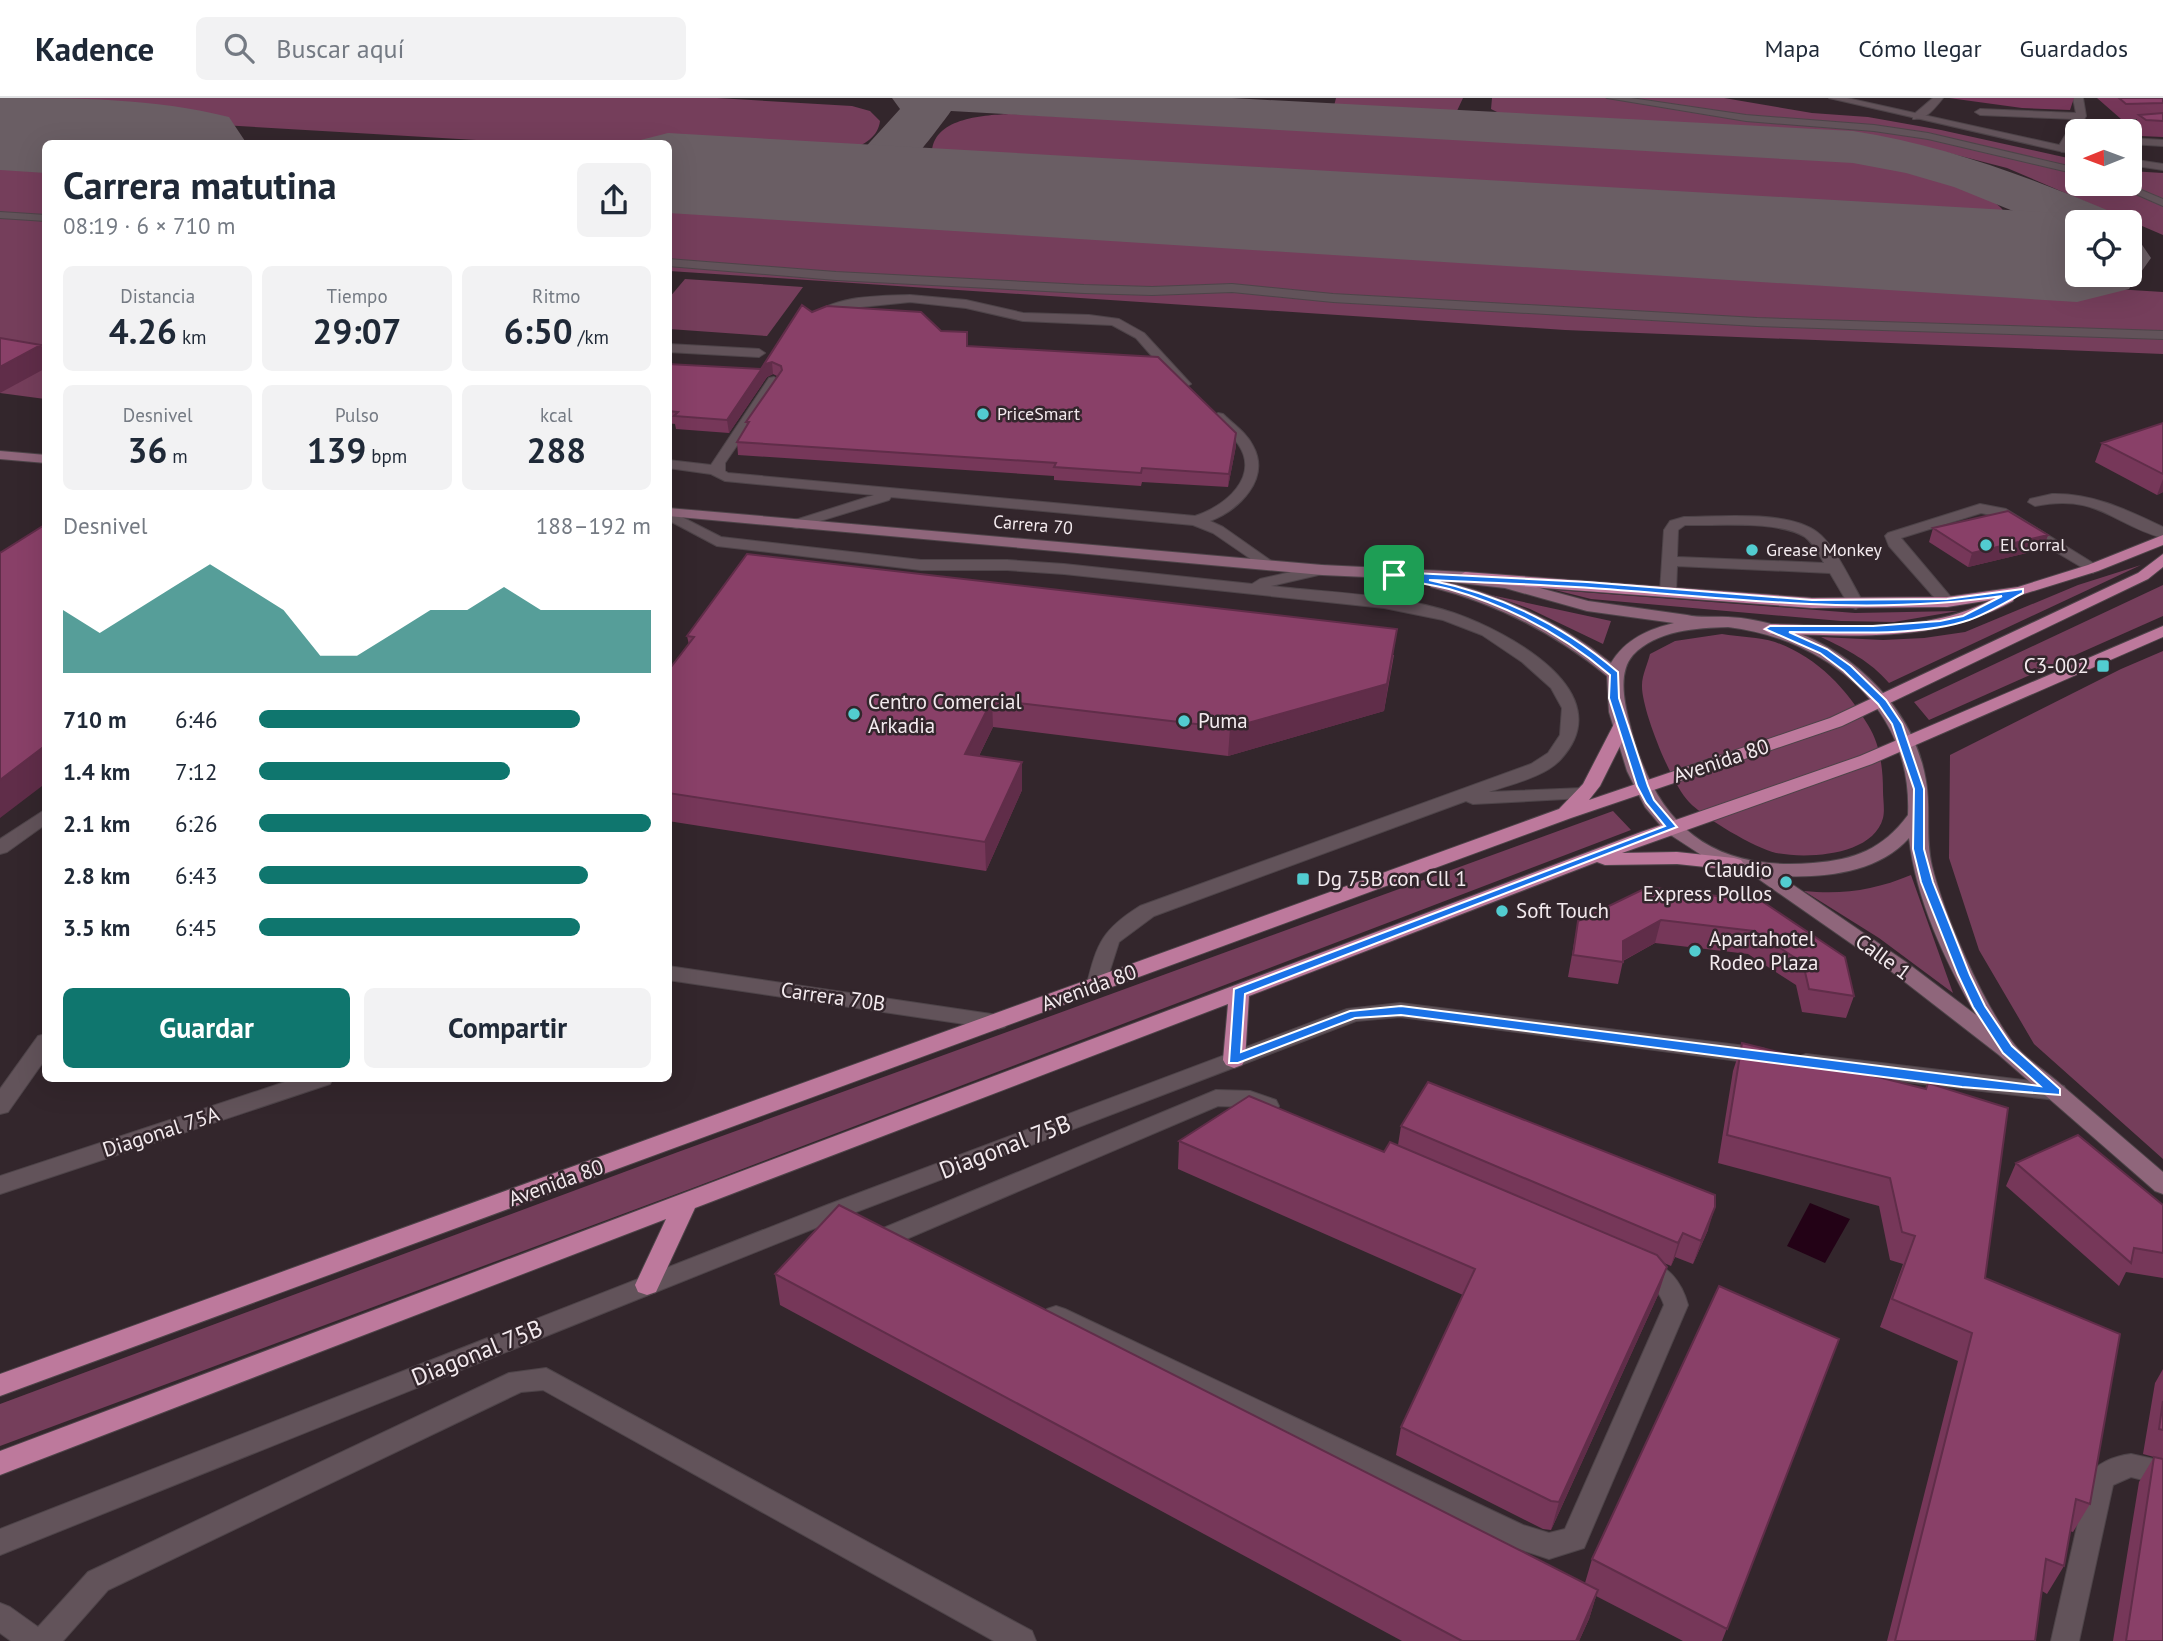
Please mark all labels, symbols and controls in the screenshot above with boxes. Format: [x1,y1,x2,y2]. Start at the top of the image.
search box [196,17,686,80]
text: Kadence [35,27,154,70]
icon: search [220,29,258,67]
text: Buscar aquí [276,32,405,65]
text: Mapa [1764,33,1820,64]
text: Cómo llegar [1858,33,1982,64]
text: Guardados [2020,33,2128,64]
north arrow [2065,119,2142,196]
map controls [2065,119,2142,287]
text: Carrera matutina [63,160,337,209]
button: share [577,163,651,237]
button: locate [2065,210,2142,287]
text: 08:19 · 6 × 710 m [63,211,235,240]
text: Distancia [120,284,195,308]
text: Tiempo [326,284,388,308]
text: Ritmo [532,284,581,308]
text: 4.26 [109,308,177,354]
text: 29:07 [313,308,401,354]
text: 6:50 [504,308,573,354]
text: km [177,325,207,349]
text: /km [573,325,609,349]
place label: PriceSmart [997,402,1080,425]
text: Desnivel [123,403,193,427]
text: Pulso [335,403,379,427]
text: kcal [540,403,573,427]
marker: PriceSmart [975,406,991,422]
text: 36 [128,427,167,473]
text: 139 [307,427,366,473]
text: 288 [527,427,586,473]
text: m [167,444,188,468]
text: bpm [366,444,407,468]
street label: Carrera 70 [992,510,1074,539]
text: Desnivel [63,511,147,540]
text: 188–192 m [536,511,651,540]
place label: El Corral [2000,533,2066,556]
marker: El Corral [1978,537,1994,553]
place label: Grease Monkey [1766,538,1883,561]
marker: Grease Monkey [1744,542,1760,558]
pin [1364,545,1424,605]
icon: arrive [1375,556,1413,594]
place label: C3-002 [2024,652,2089,679]
marker: C3-002 [2095,658,2111,674]
place label: Centro Comercial Arkadia [868,688,1022,739]
text: 710 m [63,705,126,734]
text: 6:46 [175,705,218,734]
marker: Centro Comercial Arkadia [846,706,862,722]
place label: Puma [1198,707,1248,734]
marker: Puma [1176,713,1192,729]
street label: Avenida 80 [1669,732,1772,789]
text: 1.4 km [63,757,130,786]
text: 7:12 [175,757,218,786]
text: 2.1 km [63,809,130,838]
text: 6:26 [175,809,218,838]
place label: Claudio Express Pollos [1643,856,1772,907]
text: 2.8 km [63,861,130,890]
text: 6:43 [175,861,218,890]
place label: Dg 75B con Cll 1 [1317,865,1467,892]
marker: Dg 75B con Cll 1 [1295,871,1311,887]
marker: Claudio Express Pollos [1778,874,1794,890]
place label: Soft Touch [1516,897,1609,924]
marker: Soft Touch [1494,903,1510,919]
text: 3.5 km [63,913,130,942]
text: 6:45 [175,913,218,942]
place label: Apartahotel Rodeo Plaza [1709,925,1818,976]
street label: Calle 1 [1850,927,1916,986]
marker: Apartahotel Rodeo Plaza [1687,943,1703,959]
street label: Avenida 80 [1037,958,1140,1017]
street label: Carrera 70B [779,976,887,1017]
button: Guardar [63,988,350,1068]
button: Compartir [364,988,651,1068]
street label: Diagonal 75A [99,1100,223,1163]
street label: Diagonal 75B [935,1107,1075,1186]
street label: Avenida 80 [504,1153,607,1212]
street label: Diagonal 75B [407,1312,547,1393]

